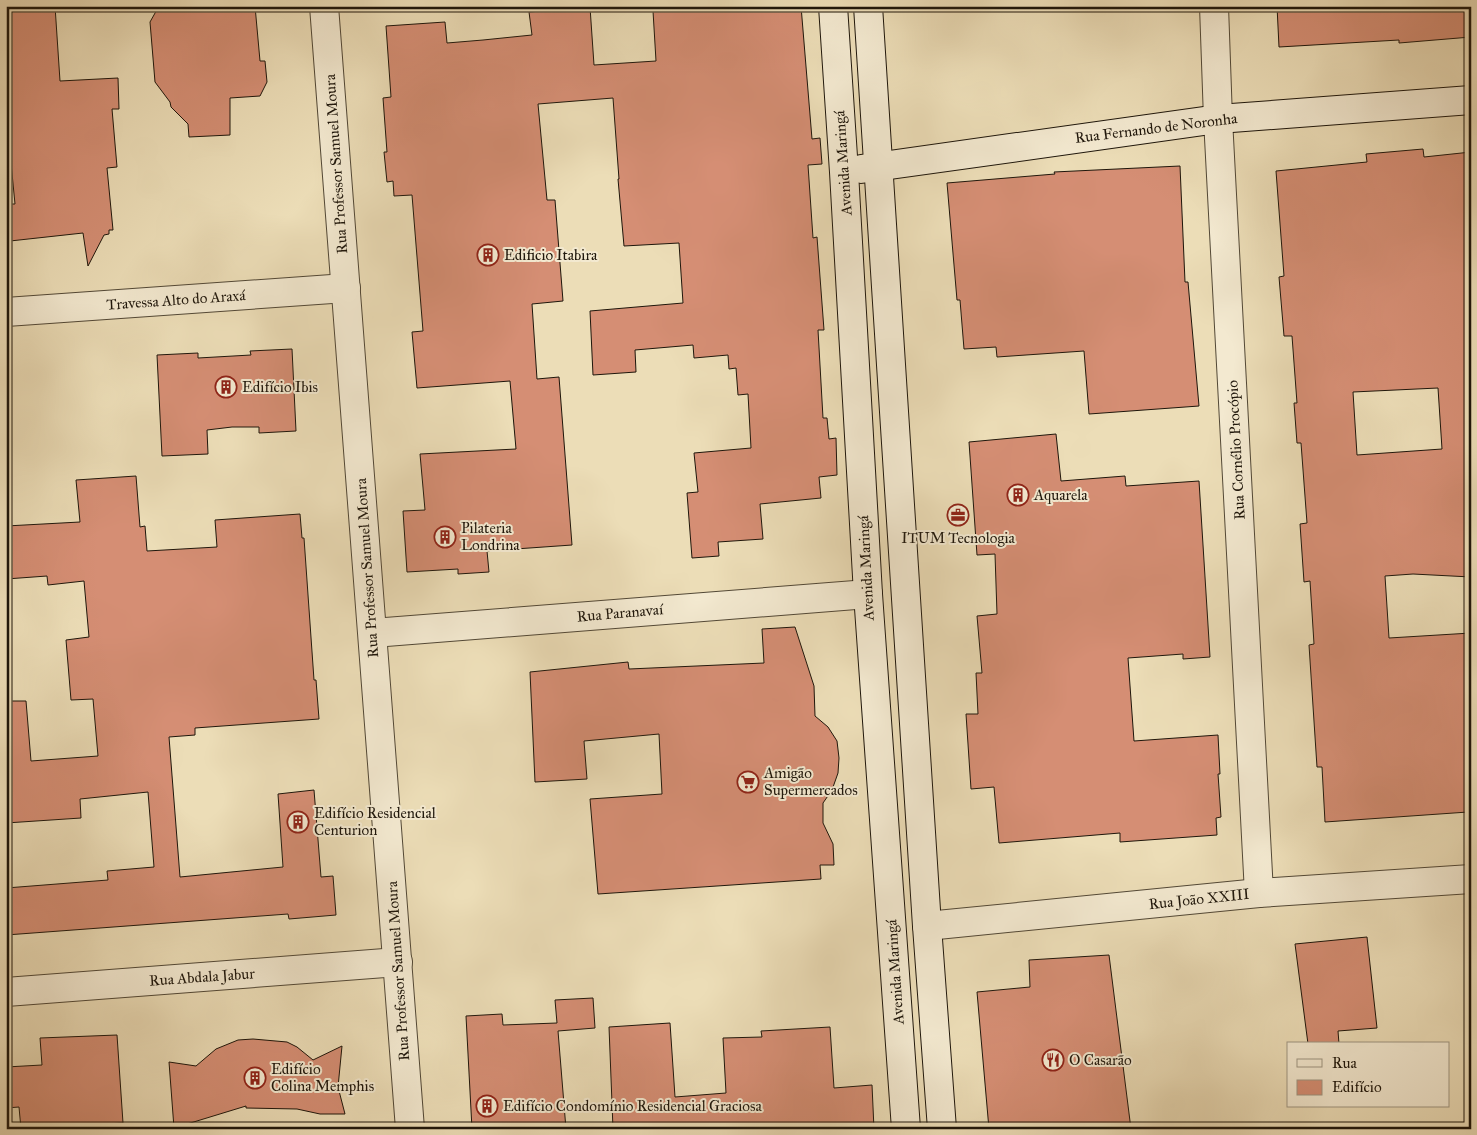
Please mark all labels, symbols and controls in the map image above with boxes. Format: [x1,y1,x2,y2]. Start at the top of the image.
street label: Rua Professor Samuel Moura [321,73,351,254]
street label: Avenida Maringá [830,109,856,217]
street label: Rua Fernando de Noronha [1074,109,1239,147]
building icon: Edificio Itabira [476,243,500,267]
place label: Edificio Itabira [504,246,598,264]
street label: Travessa Alto do Araxá [106,286,247,314]
building icon: Edifício Ibis [214,375,238,399]
place label: Edifício Ibis [242,378,318,396]
street label: Rua Cornélio Procópio [1223,379,1249,520]
street label: Rua Professor Samuel Moura [352,477,382,658]
building icon: Aquarela [1006,483,1030,507]
place label: Aquarela [1033,486,1088,505]
office icon: ITUM Tecnologia [946,503,970,527]
street label: Avenida Maringá [854,514,878,622]
place label: Pilateria Londrina [461,519,520,554]
building icon: Pilateria Londrina [433,525,457,549]
place label: ITUM Tecnologia [901,529,1016,547]
street label: Rua Paranavaí [576,600,665,626]
place label: Amigão Supermercados [763,764,858,799]
supermarket icon: Amigão Supermercados [736,770,760,794]
place label: Edifício Residencial Centurion [314,804,437,839]
building icon: Edifício Residencial Centurion [286,810,310,834]
street label: Rua Professor Samuel Moura [383,880,413,1061]
street label: Rua João XXIII [1148,885,1250,914]
street label: Avenida Maringá [882,918,908,1026]
street label: Rua Abdala Jabur [149,964,256,991]
legend [1287,1042,1450,1108]
restaurant icon: O Casarão [1041,1048,1065,1072]
place label: O Casarão [1069,1051,1132,1069]
text: Rua [1332,1054,1357,1072]
place label: Edifício Colina Memphis [271,1060,374,1095]
building icon: Edifício Colina Memphis [243,1066,267,1090]
text: Edifício [1332,1078,1382,1096]
building icon: Edifício Condomínio Residencial Graciosa [475,1094,499,1118]
place label: Edifício Condomínio Residencial Graciosa [503,1097,762,1115]

